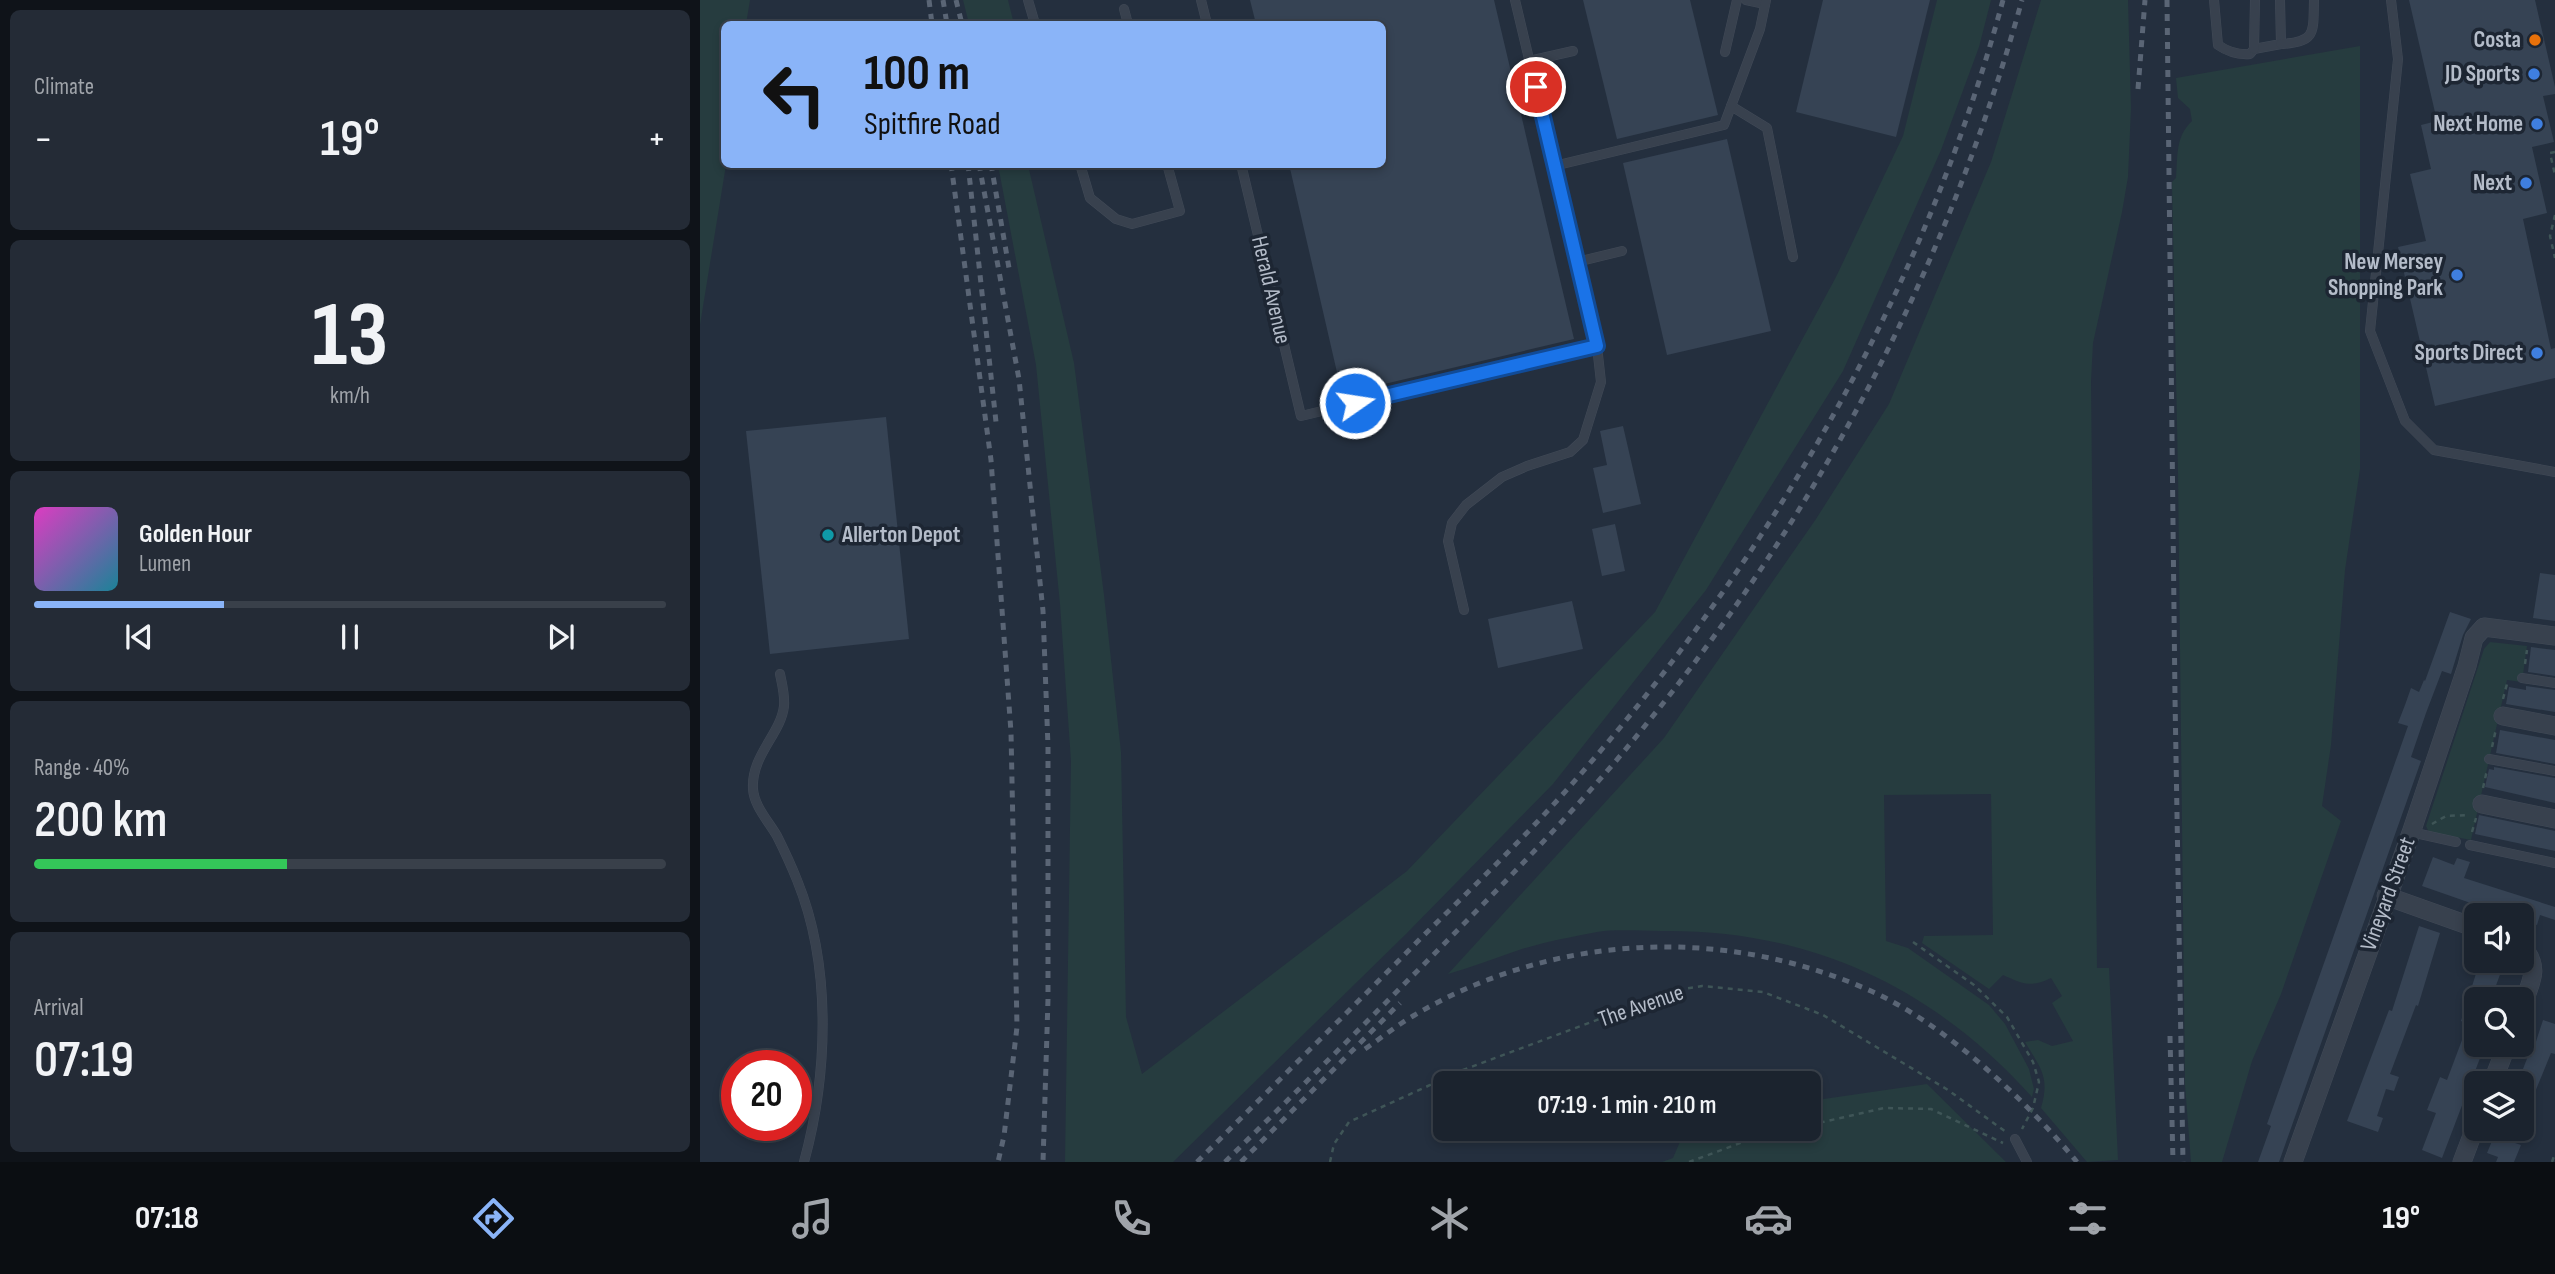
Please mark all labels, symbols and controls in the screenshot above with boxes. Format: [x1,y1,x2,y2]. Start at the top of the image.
place label: Costa [2474,26,2521,54]
marker: Costa [2527,32,2543,48]
text: 100 m [864,45,970,104]
icon: left [749,49,840,140]
pin [1506,57,1566,117]
place label: JD Sports [2444,60,2520,88]
marker: JD Sports [2526,66,2542,82]
icon: arrive [1517,68,1555,106]
text: Climate [34,73,94,101]
text: Spitfire Road [864,105,1001,144]
text: 19° [320,108,380,171]
place label: Next Home [2433,110,2523,138]
marker: Next Home [2529,116,2545,132]
text: − [34,117,53,162]
text: + [647,117,666,162]
place label: Next [2473,169,2512,197]
marker: Next [2518,175,2534,191]
street label: Herald Avenue [1245,233,1297,347]
place label: New Mersey Shopping Park [2328,248,2443,302]
marker: New Mersey Shopping Park [2449,267,2465,283]
text: 13 [312,282,388,391]
place label: Sports Direct [2415,339,2523,367]
marker: Sports Direct [2529,345,2545,361]
position arrow [1318,366,1392,440]
text: km/h [330,382,370,410]
text: Golden Hour [139,519,252,550]
place label: Allerton Depot [841,521,961,549]
marker: Allerton Depot [820,527,836,543]
text: Lumen [139,550,191,578]
icon: previous [120,618,158,656]
icon: pause [331,618,369,656]
icon: next [542,618,580,656]
text: Range · 40% [34,754,130,782]
text: 200 km [34,789,168,852]
street label: Vineyard Street [2354,833,2422,955]
map controls [2464,903,2534,1141]
button: sound [2464,903,2534,973]
street label: The Avenue [1595,978,1687,1034]
button: search [2464,987,2534,1057]
text: Arrival [34,994,83,1022]
text: 07:19 [34,1029,134,1092]
speed limit sign: 20 [721,1050,812,1141]
button: layers [2464,1071,2534,1141]
text: 07:19 · 1 min · 210 m [1537,1090,1717,1121]
icon: directions [469,1194,518,1243]
icon: music [788,1194,837,1243]
icon: phone [1107,1194,1156,1243]
icon: climate [1425,1194,1474,1243]
icon: car [1744,1194,1793,1243]
icon: filters [2063,1194,2112,1243]
text: 07:18 [135,1199,199,1238]
text: 19° [2382,1199,2420,1238]

